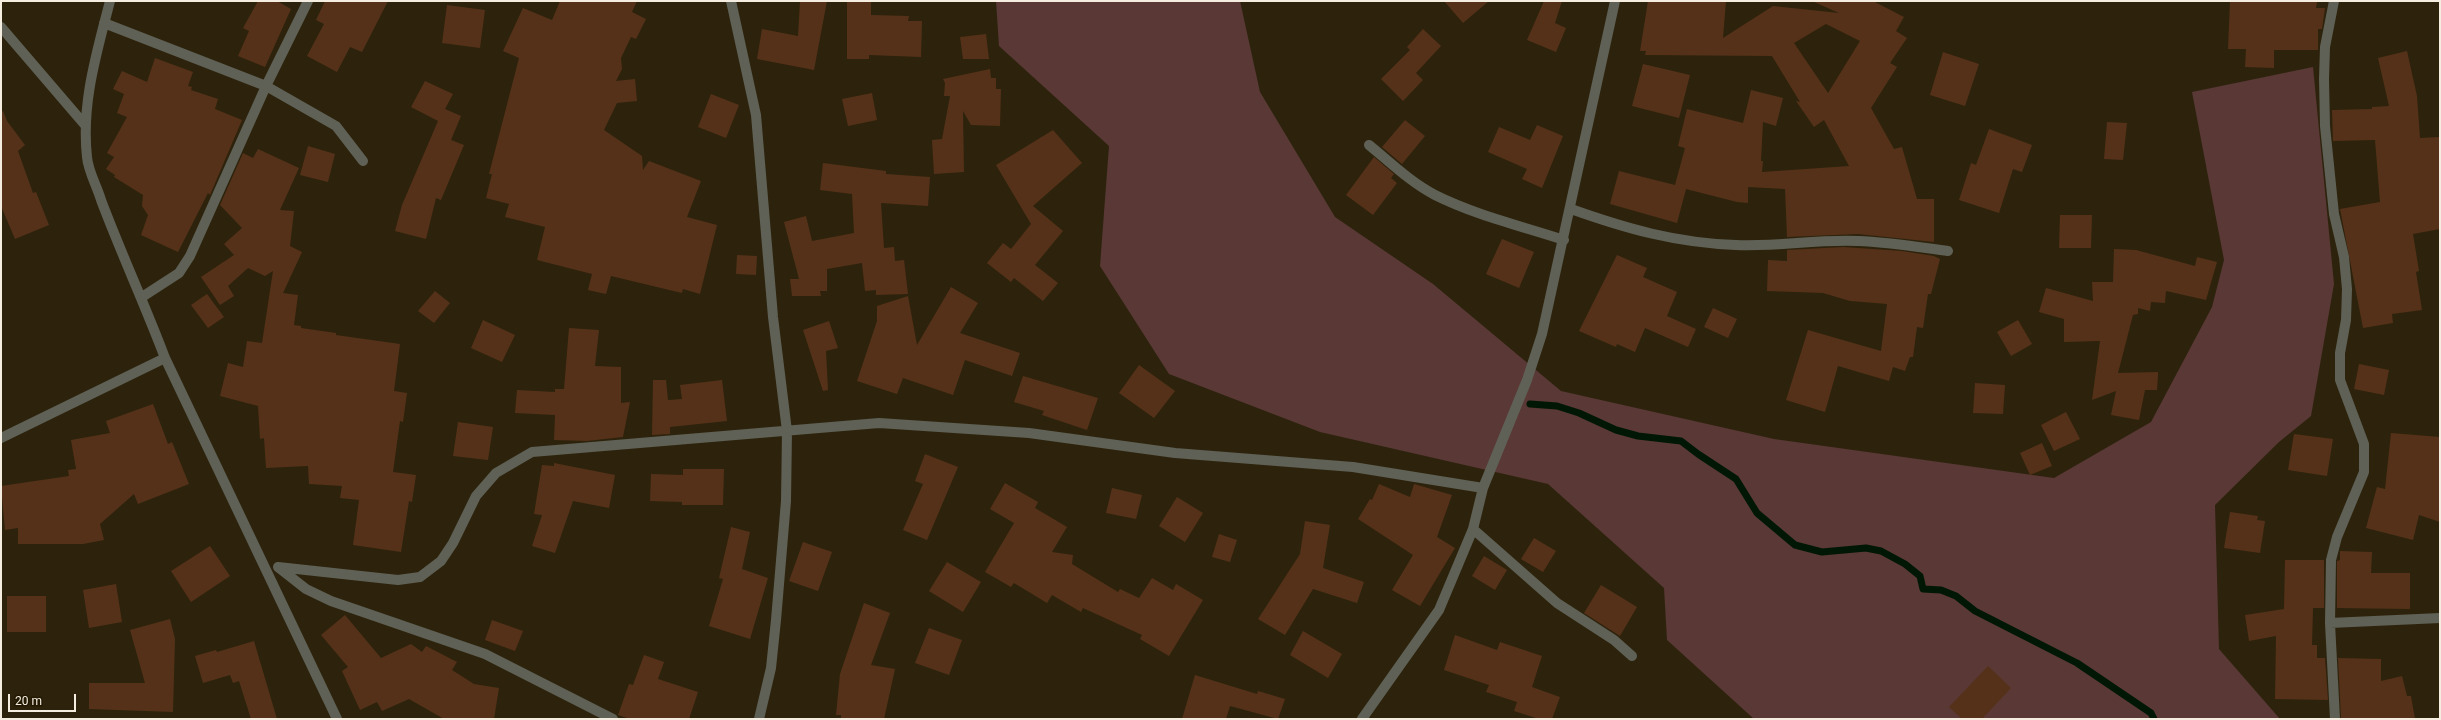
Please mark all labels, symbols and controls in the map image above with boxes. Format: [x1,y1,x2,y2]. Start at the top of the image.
scale bar [10,686,78,712]
text: 20 m [15,694,42,708]

